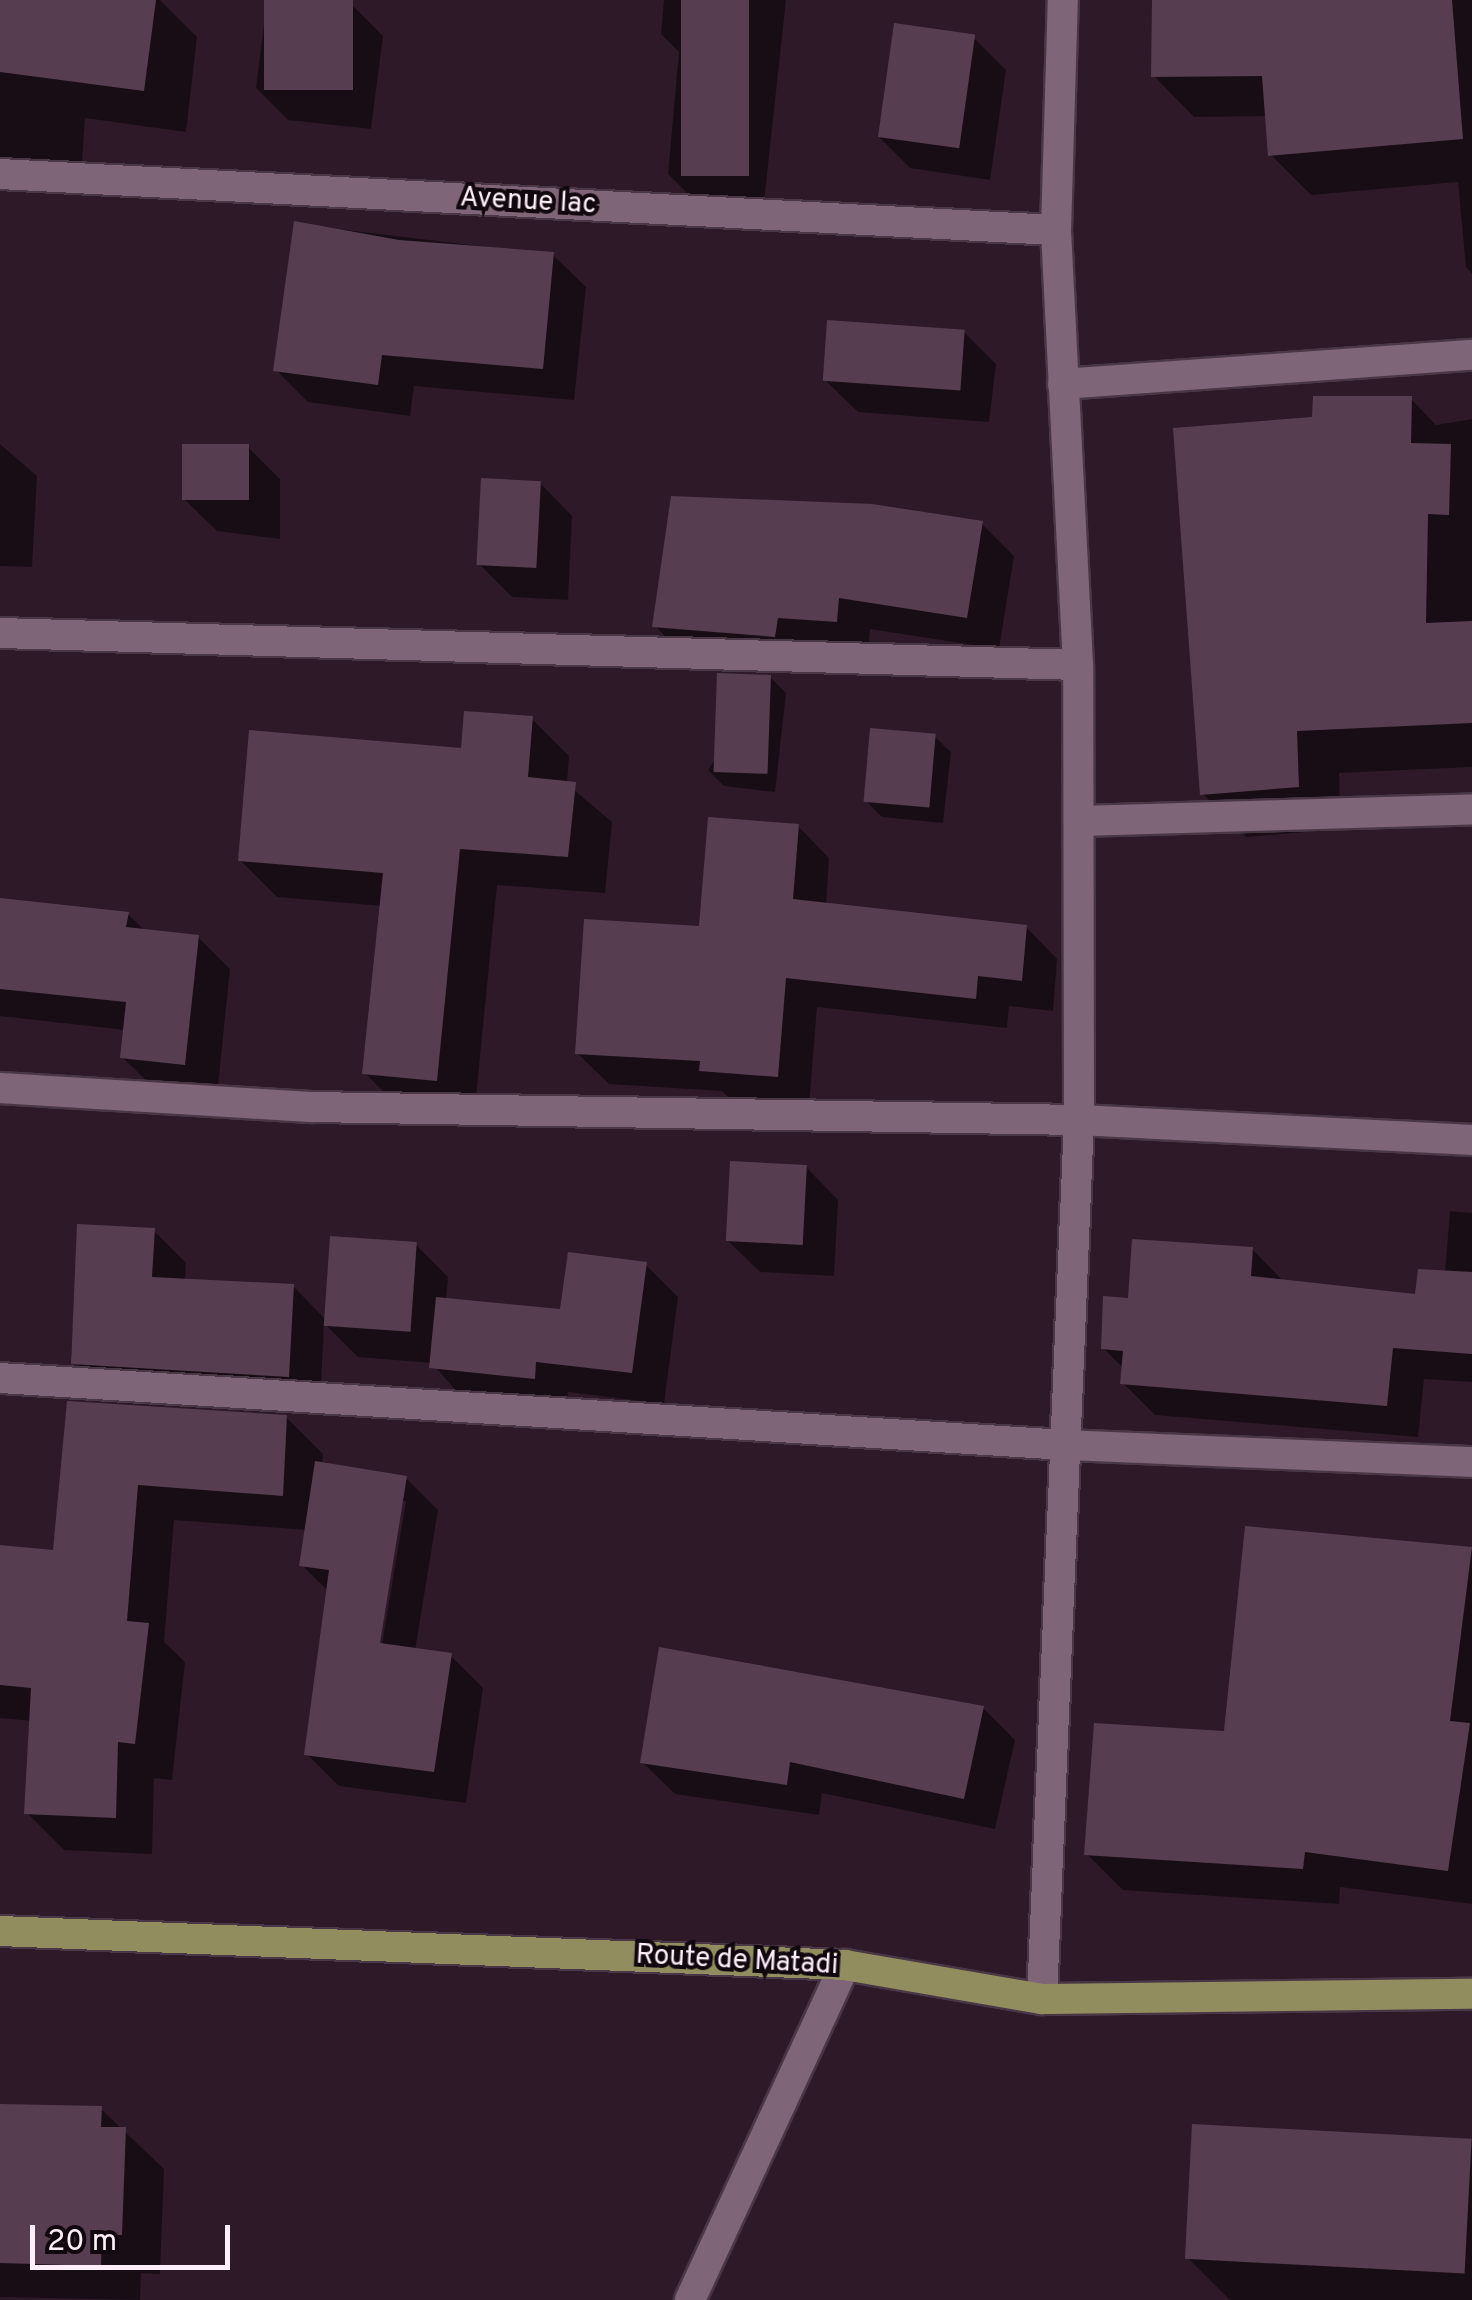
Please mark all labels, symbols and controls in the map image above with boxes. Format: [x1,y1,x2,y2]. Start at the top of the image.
street label: Avenue lac [459,182,597,222]
street label: Route de Matadi [635,1939,839,1983]
scale bar [35,2205,235,2267]
text: 20 m [47,2224,117,2261]

